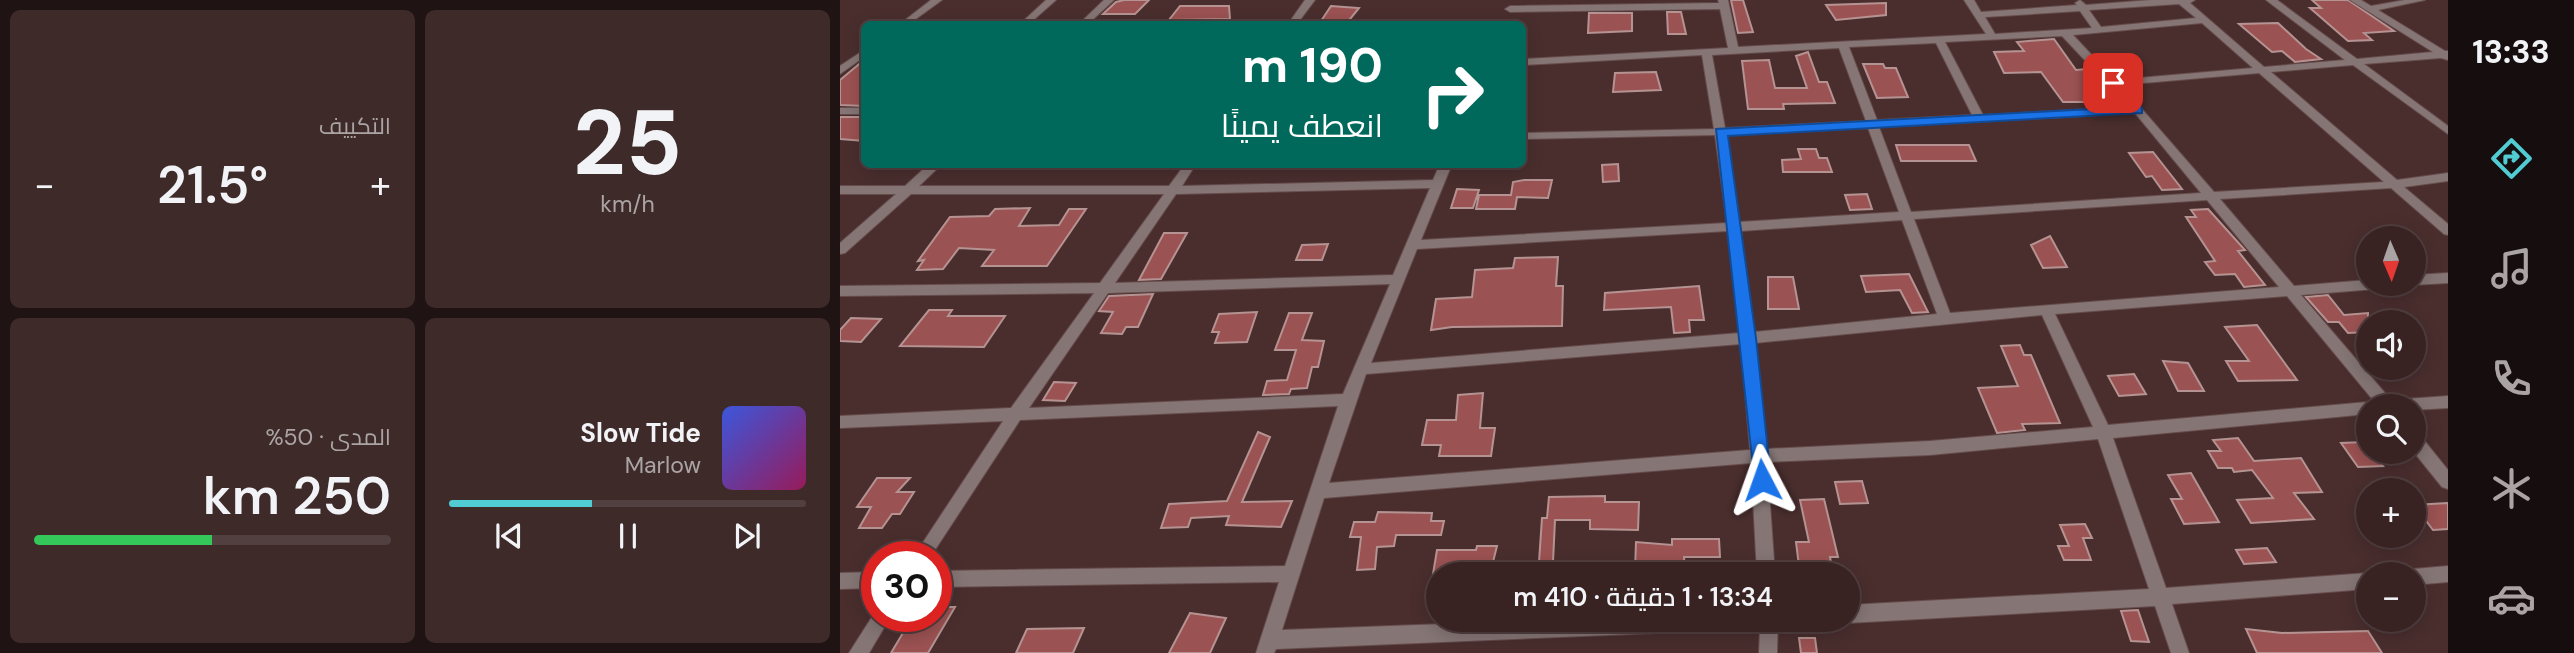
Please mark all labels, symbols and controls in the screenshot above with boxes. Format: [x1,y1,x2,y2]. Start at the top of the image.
text: 13:33 [2472,31,2550,73]
text: 190 m [1242,33,1383,97]
icon: right [1407,49,1498,140]
pin [2083,53,2143,113]
icon: arrive [2094,64,2132,102]
text: 25 [573,84,682,202]
text: انعطف يمينًا [1221,105,1383,147]
text: التكييف [319,111,391,141]
icon: directions [2487,134,2536,183]
text: 21.5° [157,151,268,219]
text: − [34,160,55,210]
text: + [370,160,391,210]
text: km/h [600,189,655,219]
north arrow [2356,226,2426,296]
map controls [2356,226,2426,632]
icon: music [2487,244,2536,293]
button: sound [2356,310,2426,380]
icon: phone [2487,354,2536,403]
button: search [2356,394,2426,464]
text: Slow Tide [580,416,701,450]
text: المدى · 50% [265,422,391,452]
position arrow [1725,443,1799,517]
text: Marlow [625,450,701,480]
text: 250 km [203,462,391,530]
icon: climate [2487,464,2536,513]
button: + [2356,478,2426,548]
icon: previous [490,517,528,555]
icon: pause [609,517,647,555]
icon: next [728,517,766,555]
speed limit sign: 30 [861,541,952,632]
button: − [2356,562,2426,632]
icon: car [2487,574,2536,623]
text: 13:34 · 1 دقيقة · 410 m [1513,580,1773,614]

